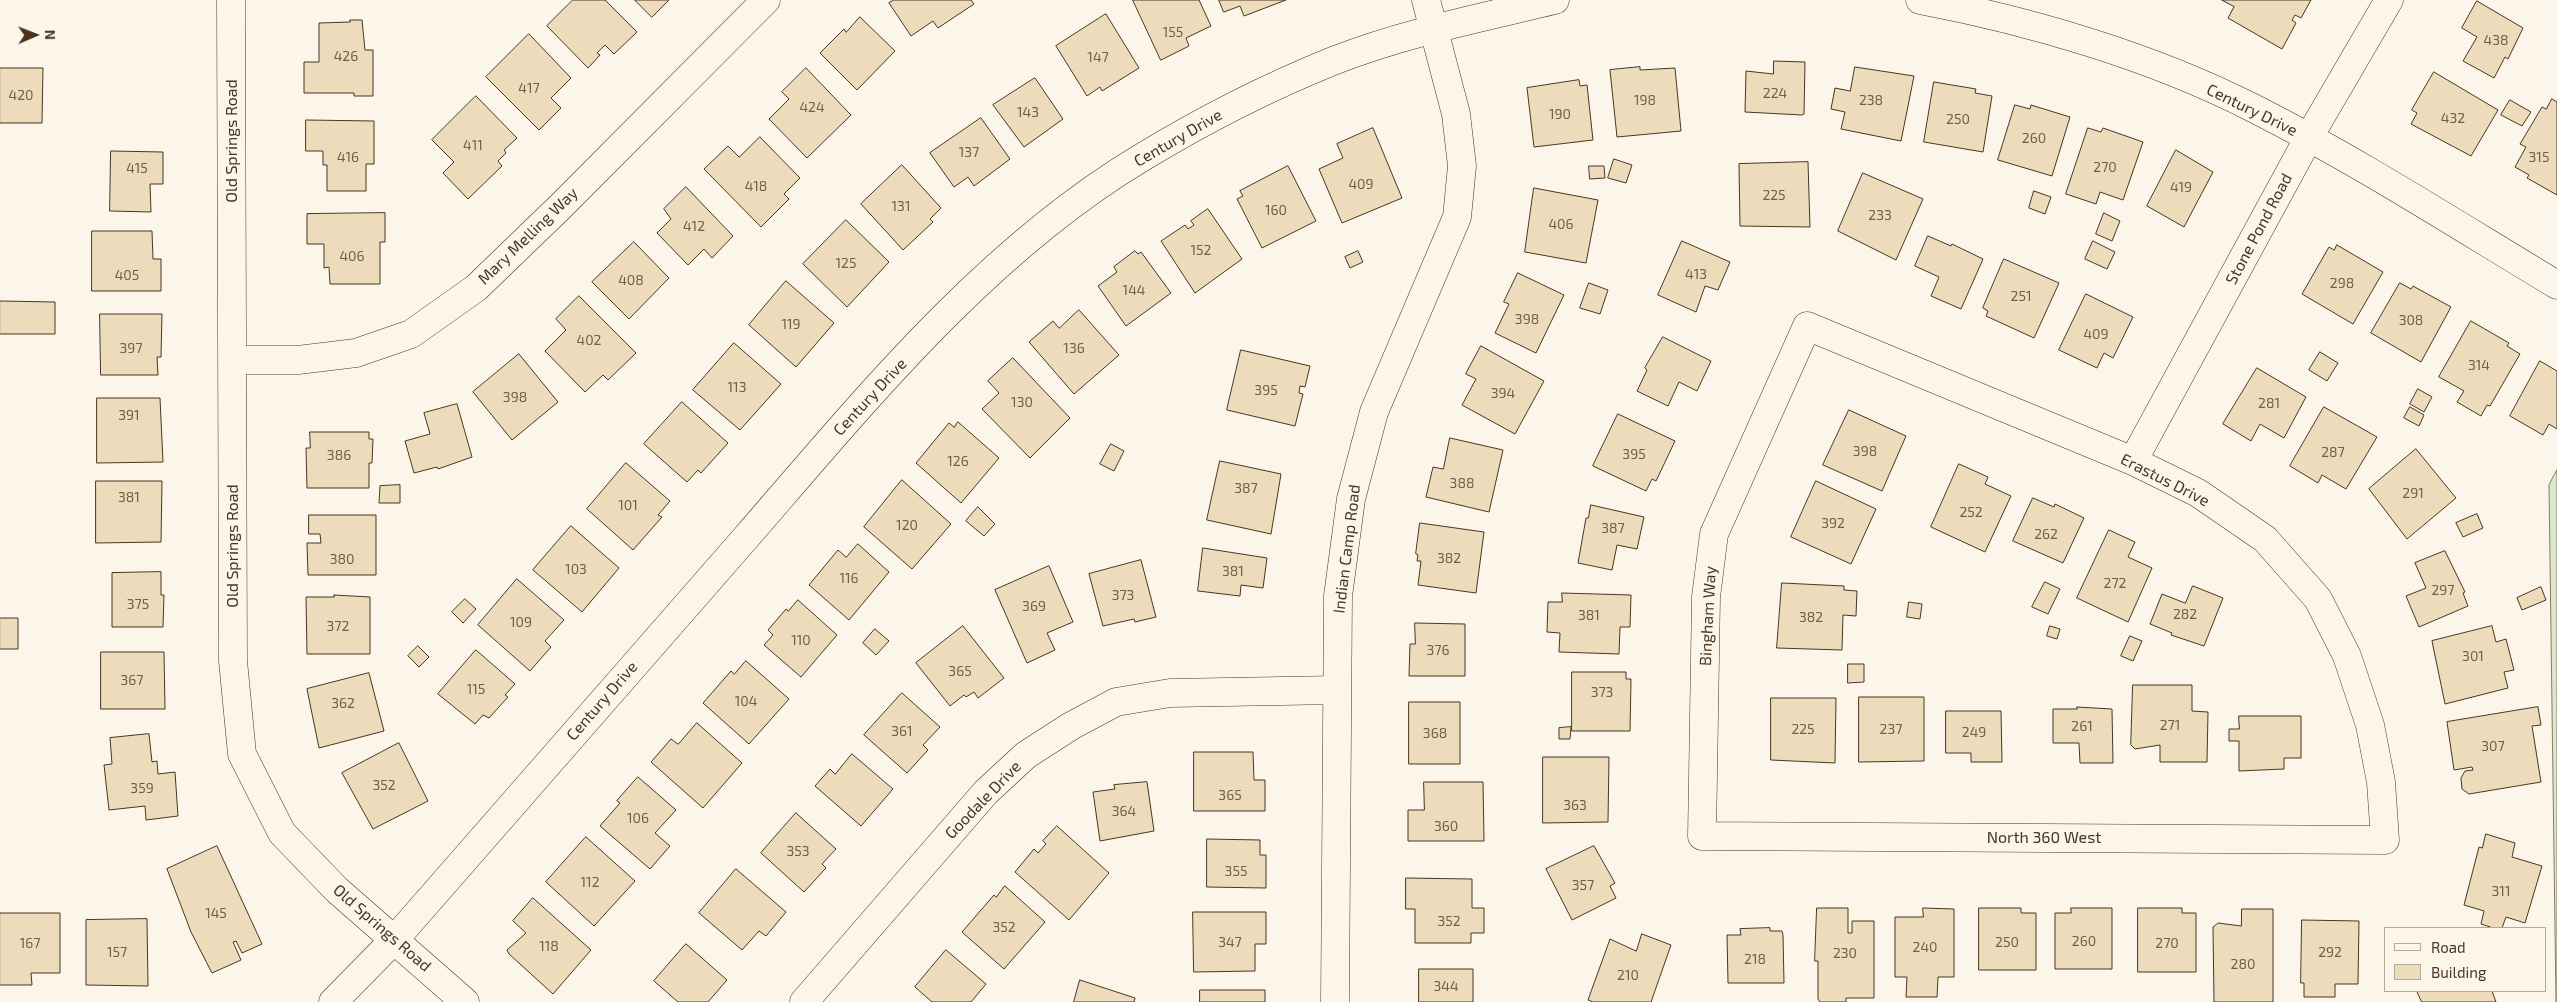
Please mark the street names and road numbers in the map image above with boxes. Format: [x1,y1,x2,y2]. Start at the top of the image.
street label: Old Springs Road [222,79,242,203]
street label: Century Drive [2203,80,2301,140]
street label: Century Drive [1130,105,1226,171]
street label: Stone Pond Road [2222,170,2296,288]
street label: Mary Melling Way [474,183,582,289]
street label: Century Drive [829,354,911,440]
street label: Erastus Drive [2117,449,2213,511]
street label: Indian Camp Road [1330,483,1364,615]
street label: Old Springs Road [223,484,243,608]
street label: Bingham Way [1696,566,1720,666]
street label: Century Drive [562,657,642,745]
street label: Goodale Drive [941,757,1025,843]
street label: North 360 West [1987,828,2101,848]
street label: Old Springs Road [329,880,435,976]

